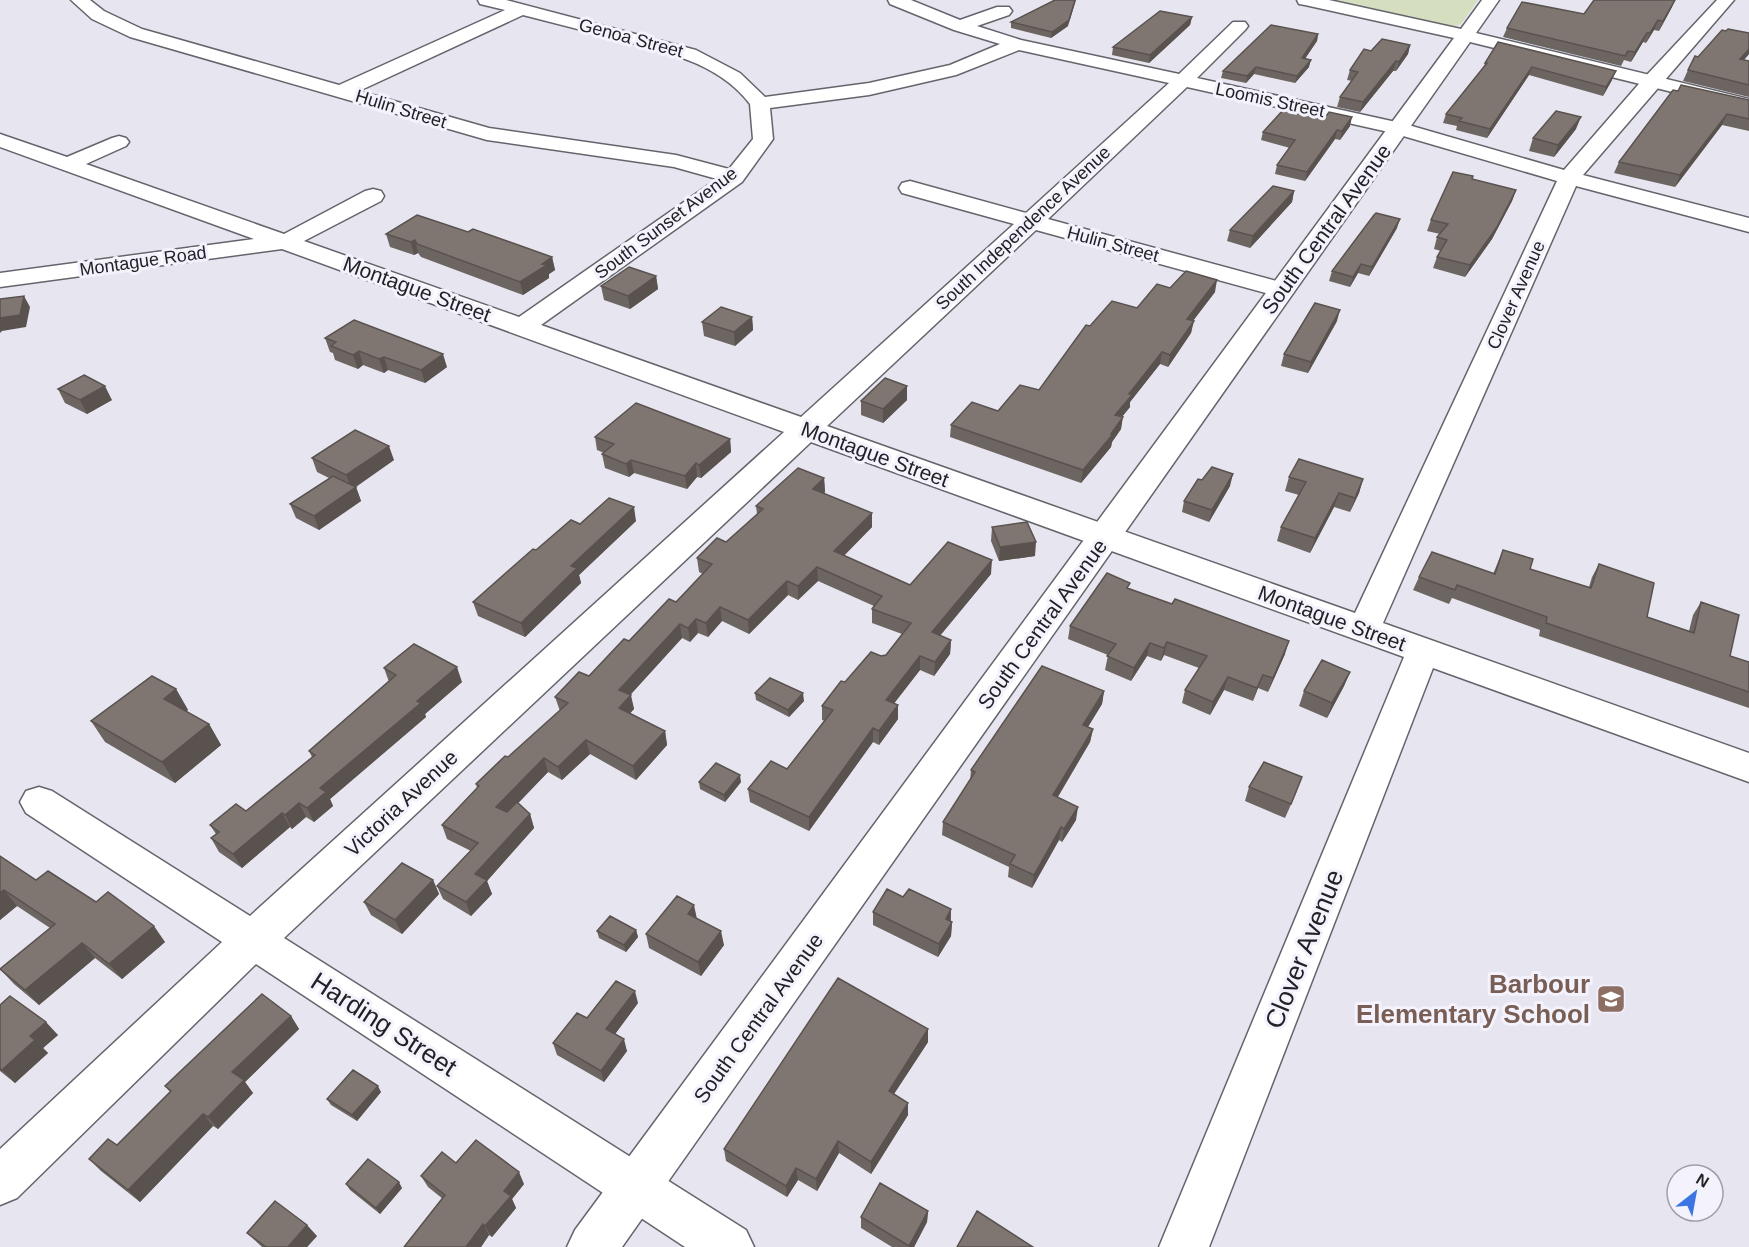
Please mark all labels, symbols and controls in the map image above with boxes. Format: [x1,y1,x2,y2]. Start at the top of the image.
street label: Genoa Street [577,14,685,62]
street label: Loomis Street [1214,79,1326,121]
street label: Hulin Street [353,86,449,132]
street label: South Central Avenue [1257,140,1395,318]
street label: South Independence Avenue [932,142,1114,314]
street label: South Sunset Avenue [591,163,741,283]
street label: Hulin Street [1065,222,1161,266]
street label: Clover Avenue [1483,238,1549,352]
street label: Montague Road [78,242,208,280]
street label: Montague Street [340,252,494,326]
street label: Montague Street [798,417,952,491]
street label: South Central Avenue [973,535,1111,713]
street label: Montague Street [1255,581,1409,655]
street label: Victoria Avenue [340,745,462,861]
street label: Clover Avenue [1259,865,1349,1033]
street label: South Central Avenue [689,929,827,1107]
street label: Harding Street [306,966,463,1083]
place label: Barbour Elementary School [1356,969,1590,1029]
school or university icon: Barbour Elementary School [1595,983,1627,1015]
north arrow [1665,1163,1725,1223]
text: N [1693,1170,1712,1191]

